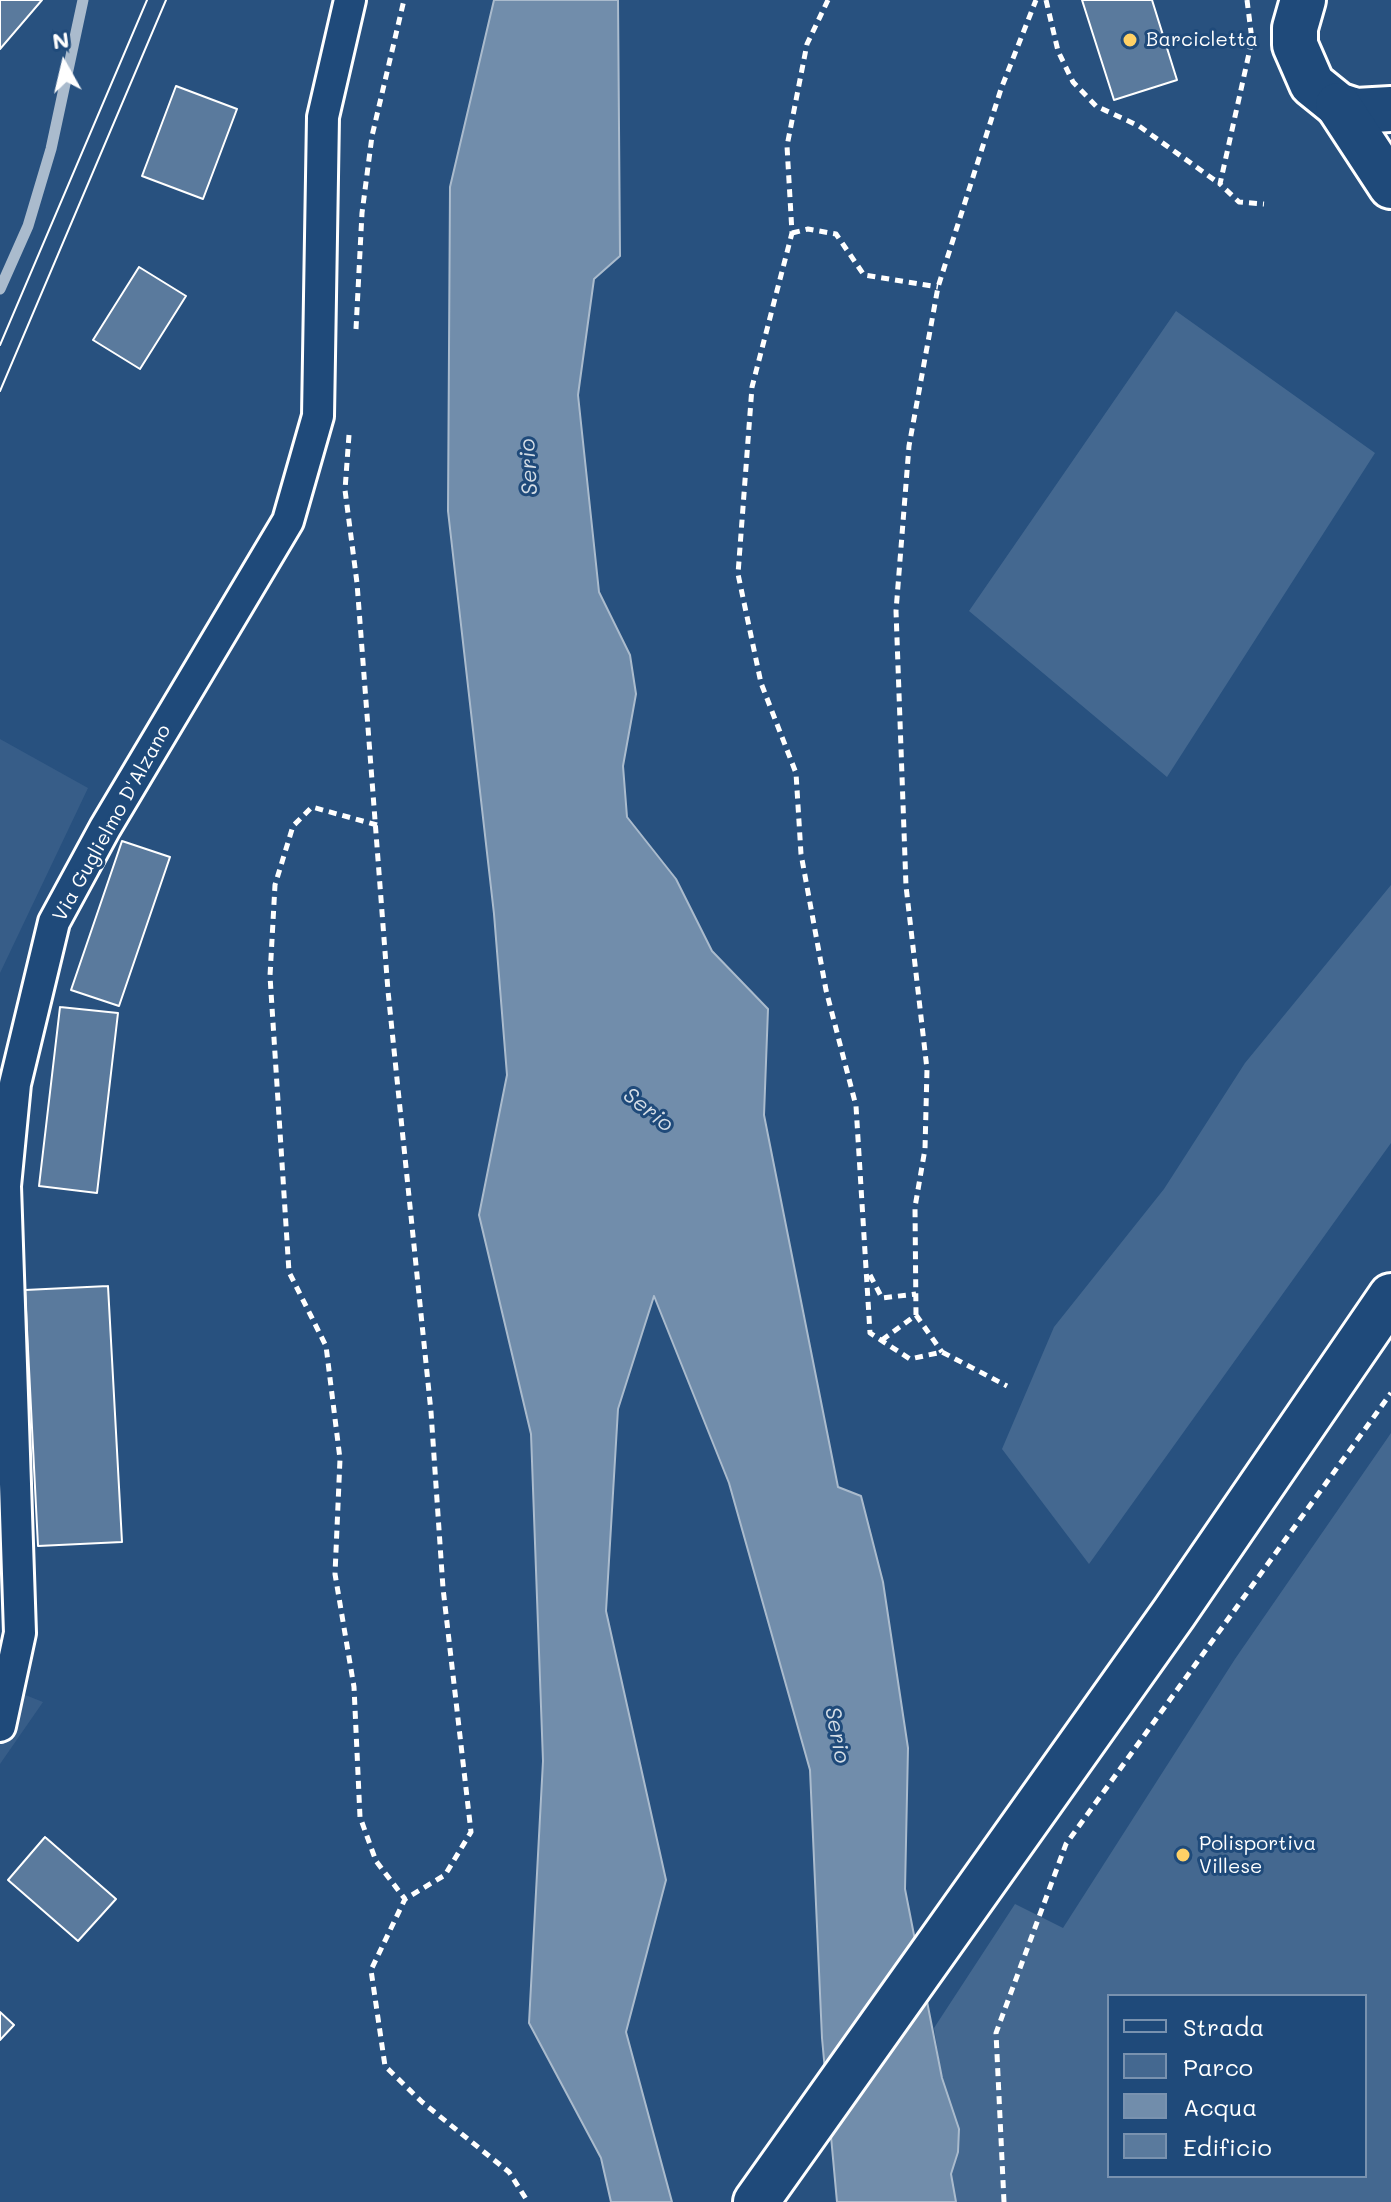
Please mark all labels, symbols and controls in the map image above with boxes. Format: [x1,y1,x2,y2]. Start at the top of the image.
north arrow [24,24,104,104]
text: N [50,24,71,55]
place label: Barcicletta [1146,28,1258,52]
marker: Barcicletta [1121,31,1139,49]
water label: Serio [514,438,544,496]
street label: Via Guglielmo D'Alzano [48,720,176,926]
water label: Serio [617,1082,679,1138]
water label: Serio [819,1705,855,1765]
place label: Polisportiva Villese [1199,1832,1316,1879]
marker: Polisportiva Villese [1174,1846,1192,1864]
legend [1107,1994,1367,2178]
text: Strada [1183,2011,1264,2042]
text: Parco [1183,2051,1253,2082]
text: Acqua [1183,2091,1257,2122]
text: Edificio [1183,2131,1272,2162]

